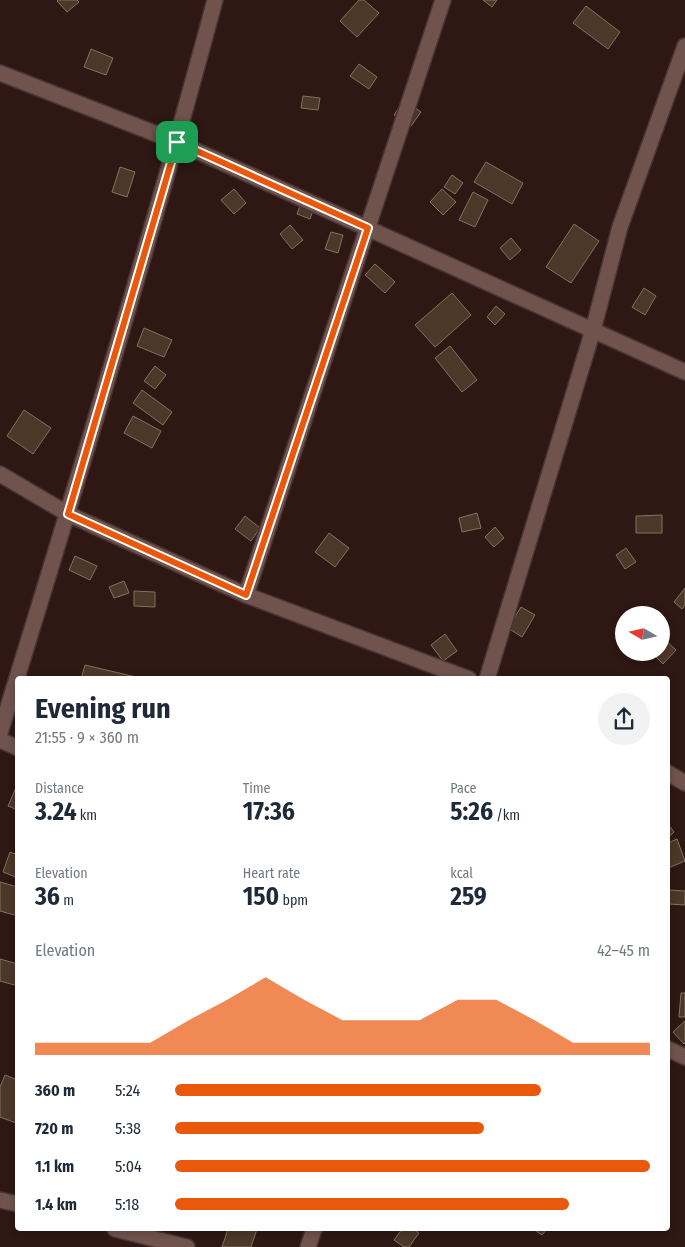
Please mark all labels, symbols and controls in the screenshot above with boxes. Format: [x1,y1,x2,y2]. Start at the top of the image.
pin [156,121,198,163]
icon: arrive [163,128,191,156]
north arrow [615,606,670,661]
map controls [615,606,670,661]
text: Evening run [35,692,171,725]
button: share [598,693,650,745]
text: 21:55 · 9 × 360 m [35,728,139,747]
text: Distance [35,780,84,797]
text: Time [243,780,270,797]
text: Pace [450,780,476,797]
text: 3.24 [35,797,76,827]
text: 17:36 [243,797,295,827]
text: 5:26 [450,797,493,827]
text: km [76,807,97,824]
text: /km [493,807,520,824]
text: Elevation [35,865,88,882]
text: Heart rate [243,865,300,882]
text: kcal [450,865,473,882]
text: 36 [35,882,60,912]
text: 150 [243,882,279,912]
text: 259 [450,882,487,912]
text: m [60,892,74,909]
text: bpm [279,892,308,909]
text: Elevation [35,941,95,960]
text: 42–45 m [597,941,650,960]
text: 360 m [35,1081,75,1100]
text: 5:24 [115,1081,140,1100]
text: 720 m [35,1119,73,1138]
text: 5:38 [115,1119,141,1138]
text: 1.1 km [35,1157,74,1176]
text: 5:04 [115,1157,142,1176]
text: 1.4 km [35,1195,77,1214]
text: 5:18 [115,1195,139,1214]

